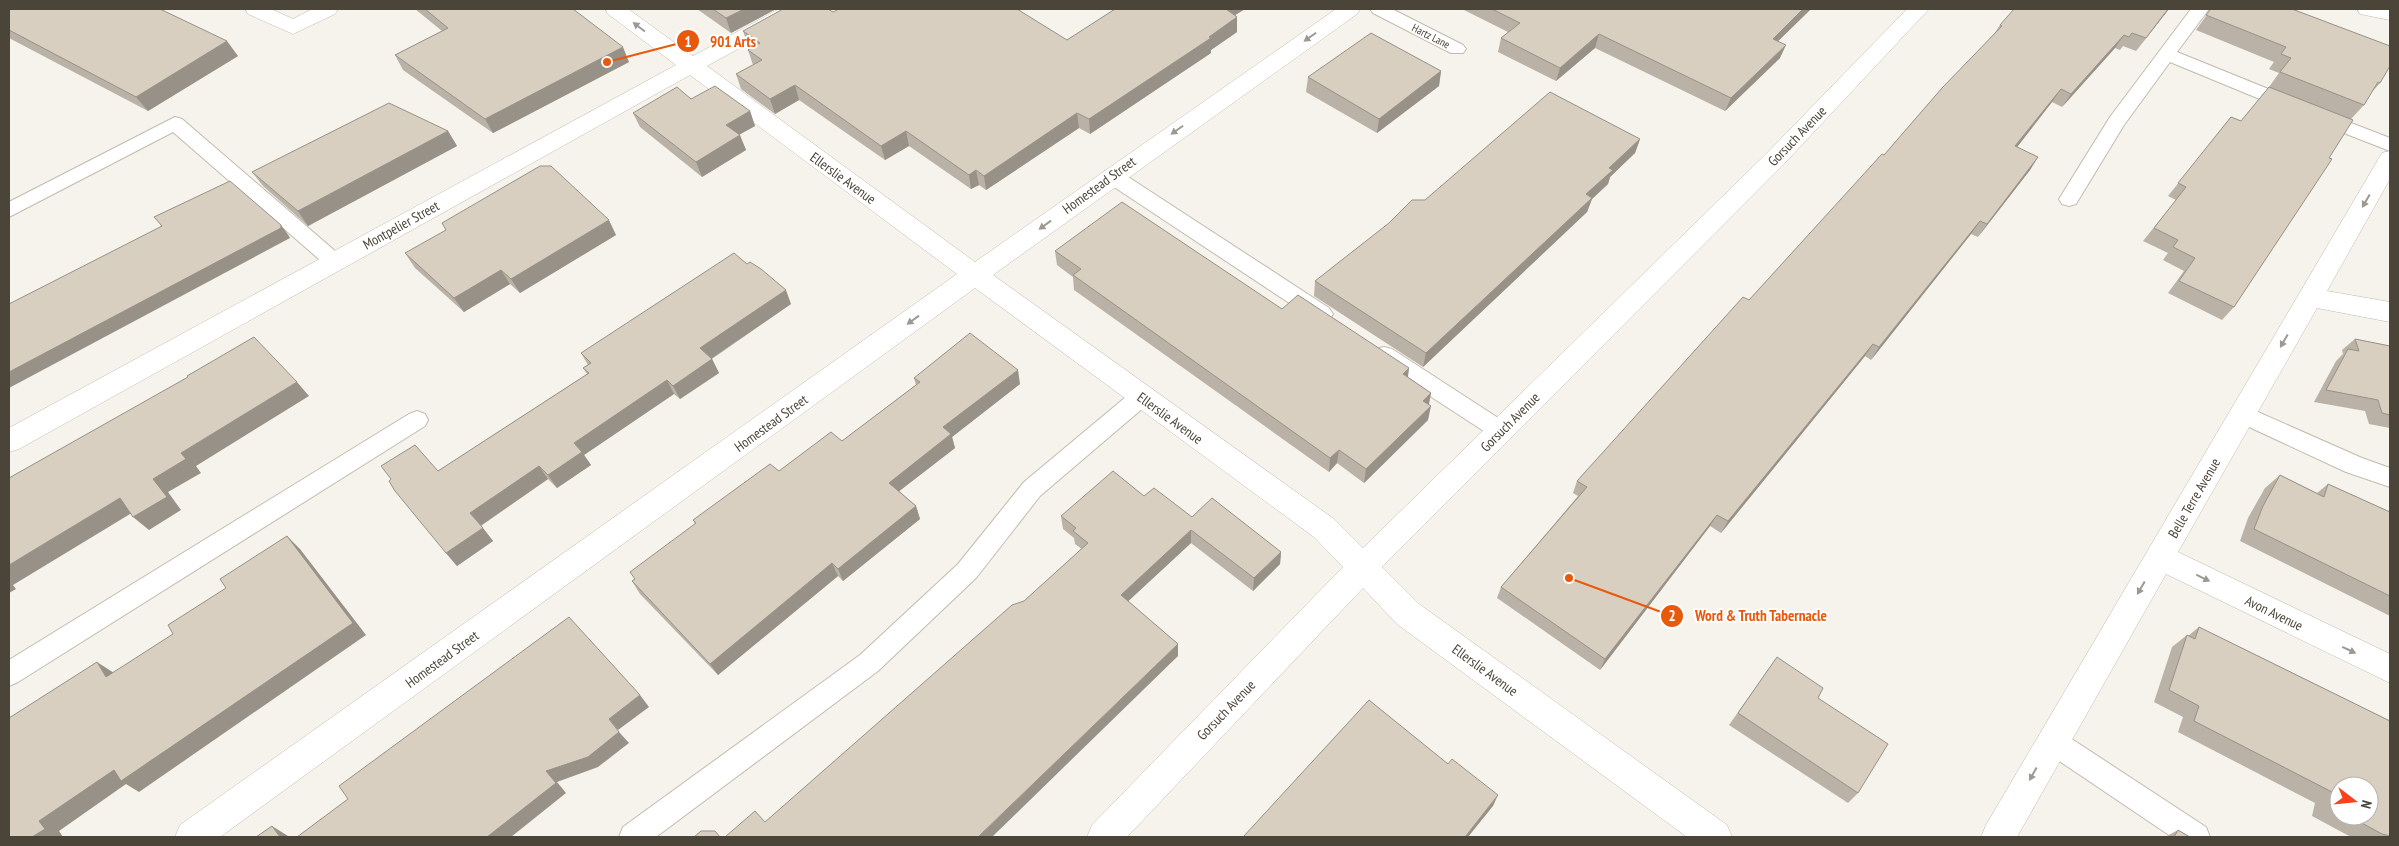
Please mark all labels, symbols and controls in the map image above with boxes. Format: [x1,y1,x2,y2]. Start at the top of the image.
street label: Hartz Lane [1410,20,1453,52]
one-way arrow [633,21,646,32]
callout: 901 Arts [675,26,767,56]
text: 1 [684,32,692,51]
text: 901 Arts [710,32,756,51]
one-way arrow [1303,32,1317,42]
street label: Gorsuch Avenue [1764,102,1830,170]
one-way arrow [1170,125,1183,135]
street label: Ellerslie Avenue [807,148,880,208]
street label: Homestead Street [1059,152,1139,218]
one-way arrow [2361,194,2370,207]
street label: Montpelier Street [360,197,443,253]
one-way arrow [1038,220,1052,230]
one-way arrow [907,315,920,326]
one-way arrow [2280,334,2288,349]
street label: Ellerslie Avenue [1134,388,1207,448]
street label: Gorsuch Avenue [1477,388,1544,455]
street label: Homestead Street [731,390,811,456]
street label: Belle Terre Avenue [2164,455,2224,541]
one-way arrow [2196,574,2210,582]
one-way arrow [2137,580,2145,595]
street label: Avon Avenue [2242,591,2306,635]
callout: Word & Truth Tabernacle [1659,601,1837,631]
text: 2 [1668,606,1676,625]
text: Word & Truth Tabernacle [1694,606,1827,625]
street label: Homestead Street [402,626,482,692]
street label: Ellerslie Avenue [1449,640,1522,700]
one-way arrow [2342,646,2356,654]
street label: Gorsuch Avenue [1193,676,1259,744]
one-way arrow [2029,767,2038,780]
north arrow [2329,776,2379,826]
text: N [2357,798,2376,811]

